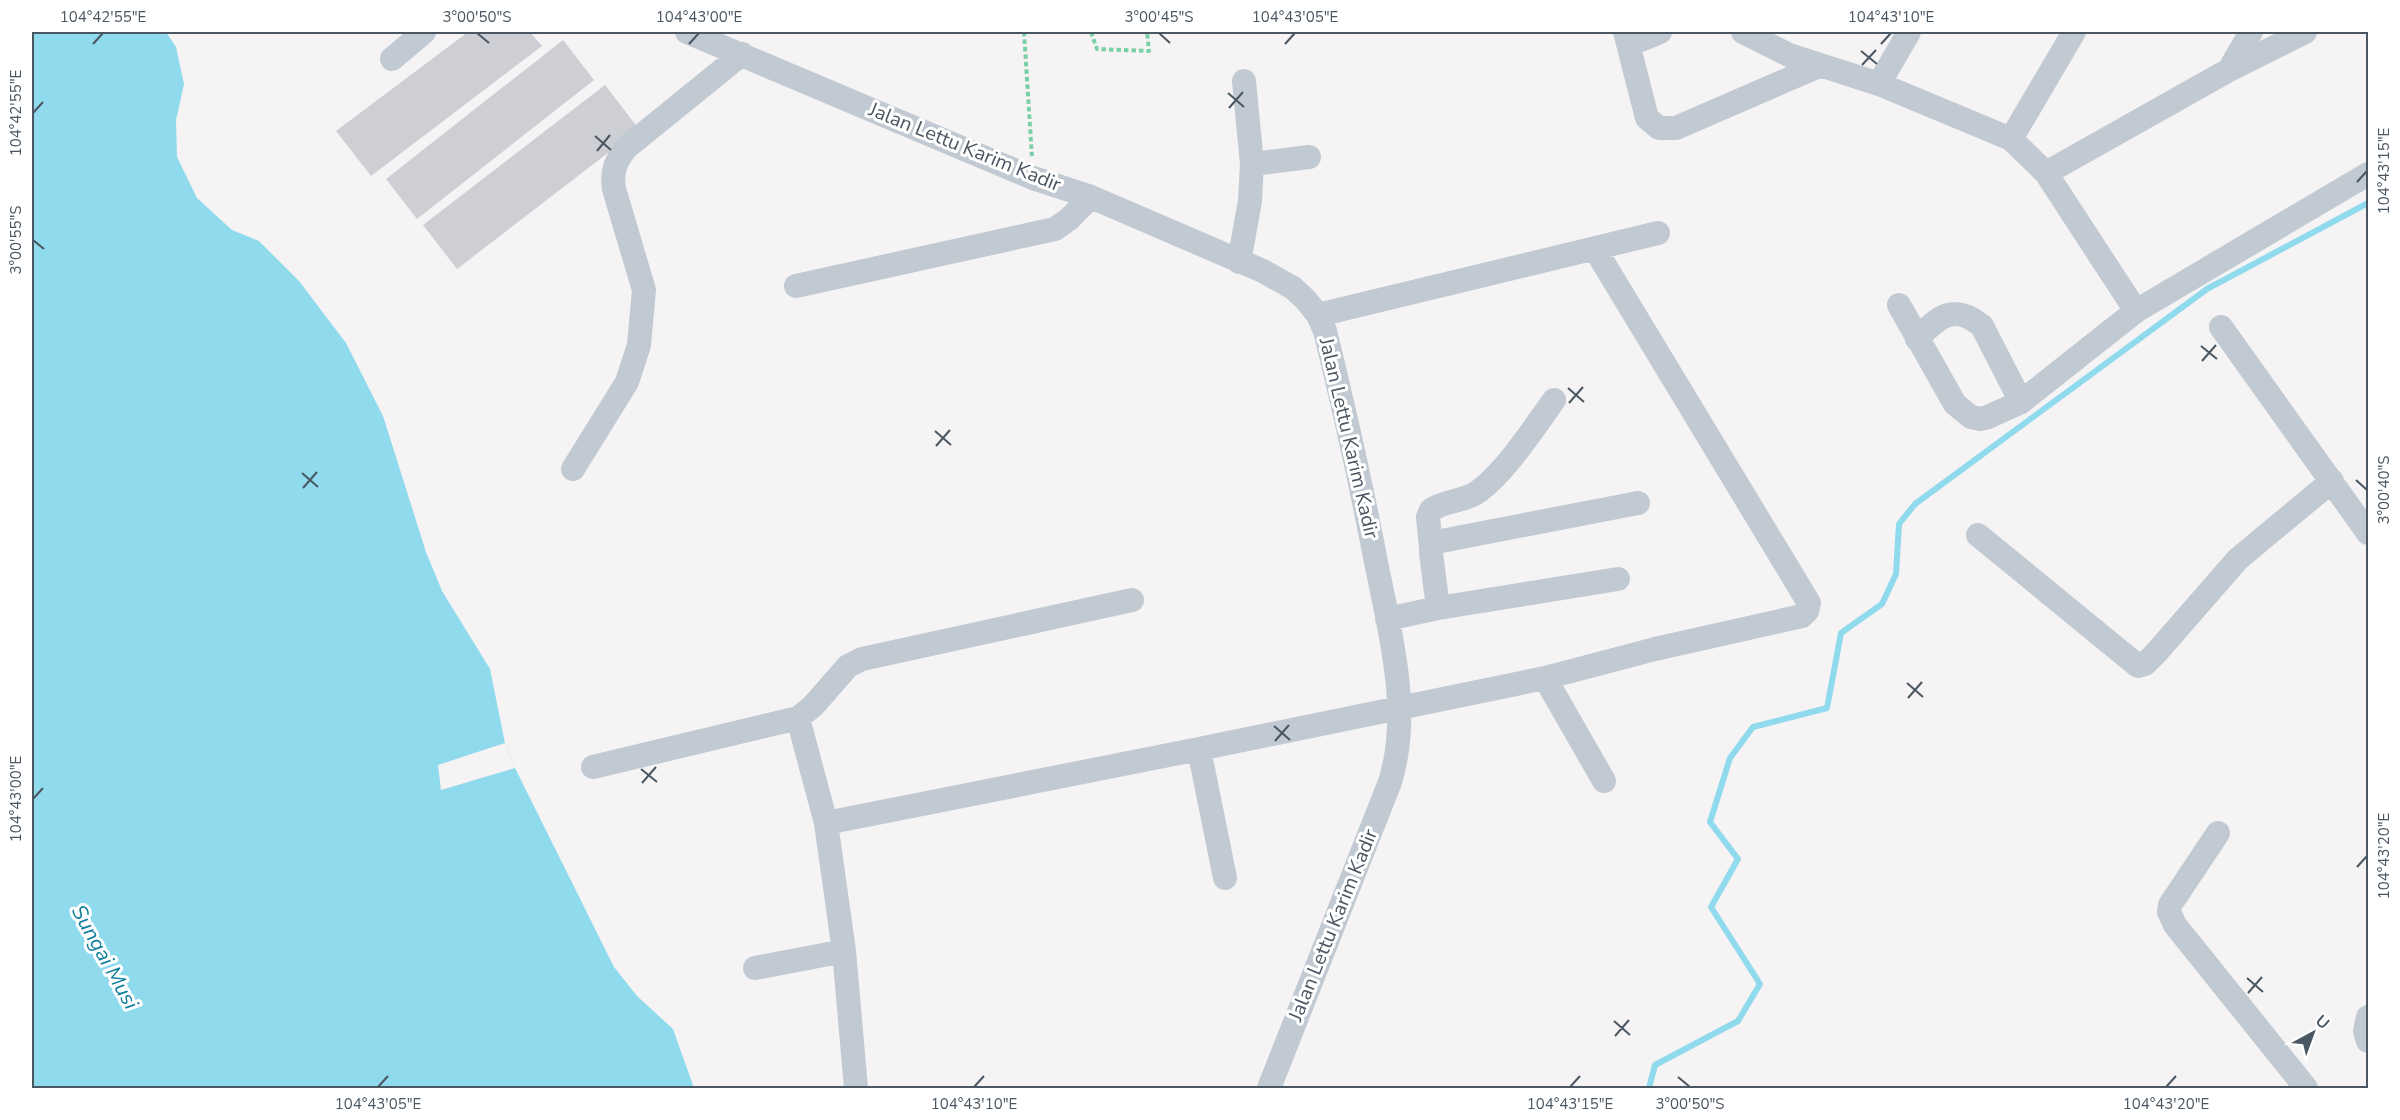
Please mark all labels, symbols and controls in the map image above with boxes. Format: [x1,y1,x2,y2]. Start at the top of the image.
text: 104°42'55"E [60,7,146,27]
text: 3°00'50"S [443,7,511,27]
text: 104°43'00"E [656,7,742,27]
text: 3°00'45"S [1125,7,1193,27]
text: 104°43'05"E [1252,7,1338,27]
text: 104°43'10"E [1848,7,1934,27]
text: 104°42'55"E [6,70,26,156]
street label: Jalan Lettu Karim Kadir [864,96,1065,198]
text: 104°43'15"E [2374,128,2394,214]
text: 3°00'55"S [6,206,26,274]
street label: Jalan Lettu Karim Kadir [1313,334,1385,541]
text: 3°00'40"S [2374,456,2394,524]
text: 104°43'00"E [6,756,26,842]
text: 104°43'20"E [2374,813,2394,899]
street label: Jalan Lettu Karim Kadir [1282,825,1384,1026]
water label: Sungai Musi [65,900,146,1015]
north arrow [2283,1003,2343,1063]
text: U [2311,1010,2334,1035]
text: 104°43'05"E [335,1094,421,1114]
text: 104°43'10"E [931,1094,1017,1114]
text: 104°43'15"E [1527,1094,1613,1114]
text: 3°00'50"S [1656,1094,1724,1114]
text: 104°43'20"E [2123,1094,2209,1114]

